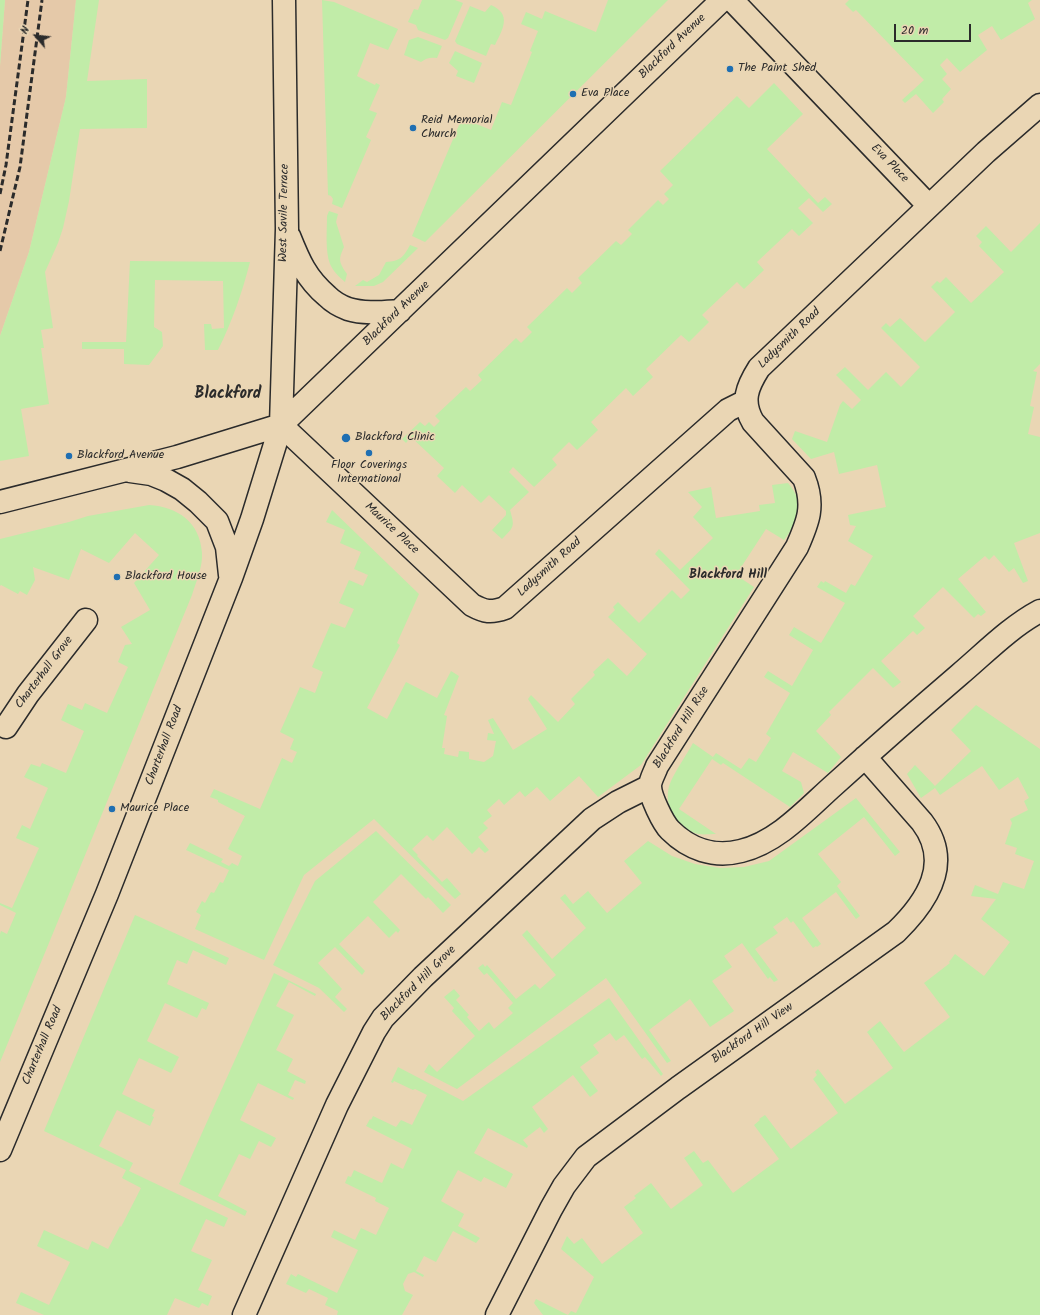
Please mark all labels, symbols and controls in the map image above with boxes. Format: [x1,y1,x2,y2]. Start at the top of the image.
street label: Blackford Avenue [637,12,709,82]
north arrow [16,16,56,56]
scale bar [896,16,973,42]
text: 20 m [901,21,928,40]
text: N [16,23,35,38]
place label: The Paint Shed [738,62,816,76]
marker: The Paint Shed [725,64,735,74]
place label: Eva Place [581,87,629,101]
marker: Eva Place [568,89,578,99]
place label: Reid Memorial Church [421,114,492,142]
marker: Reid Memorial Church [408,123,418,133]
street label: Eva Place [867,142,911,186]
street label: West Savile Terrace [277,164,293,262]
street label: Blackford Avenue [361,279,433,349]
street label: Ladysmith Road [756,306,824,372]
district label: Blackford [195,385,261,405]
place label: Blackford Clinic [355,431,434,445]
marker: Blackford Clinic [340,432,352,444]
marker: Floor Coverings International [364,448,374,458]
place label: Blackford Avenue [77,449,164,463]
marker: Blackford Avenue [64,451,74,461]
place label: Floor Coverings International [331,459,407,487]
street label: Maurice Place [361,500,421,558]
street label: Ladysmith Road [515,535,585,601]
district label: Blackford Hill [689,568,767,584]
place label: Blackford House [125,570,207,584]
marker: Blackford House [112,572,122,582]
street label: Charterhall Grove [13,634,77,712]
street label: Blackford Hill Rise [651,684,713,772]
street label: Charterhall Road [143,704,187,788]
place label: Maurice Place [120,802,189,816]
marker: Maurice Place [107,804,117,814]
street label: Blackford Hill Grove [378,943,460,1025]
street label: Blackford Hill View [709,1001,797,1067]
street label: Charterhall Road [20,1005,66,1087]

